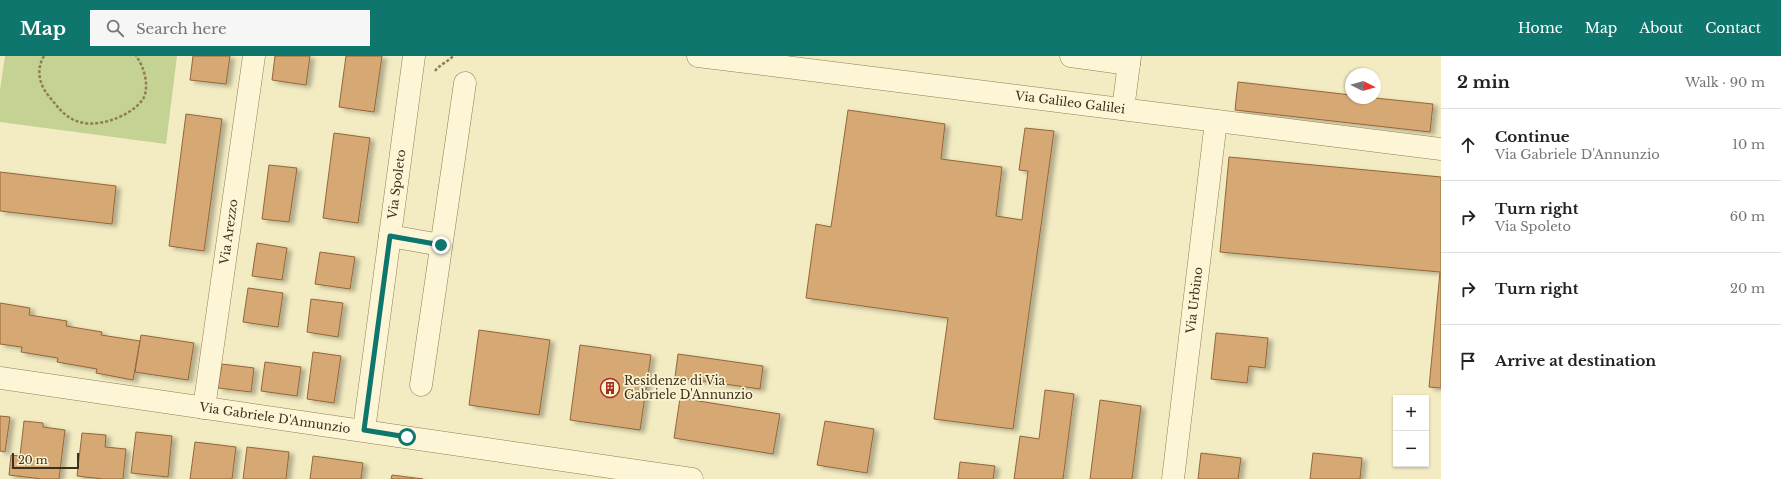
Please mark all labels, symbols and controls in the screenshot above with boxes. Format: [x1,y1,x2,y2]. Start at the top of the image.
search box [90,10,370,46]
text: Map [20,17,66,40]
icon: search [104,17,126,39]
text: Search here [136,19,227,38]
text: Home [1518,19,1563,37]
text: Map [1585,19,1617,37]
text: About [1639,19,1683,37]
text: Contact [1705,19,1761,37]
north arrow [1345,68,1381,104]
text: 2 min [1457,72,1510,93]
text: Walk · 90 m [1685,74,1765,91]
street label: Via Galileo Galilei [1013,88,1126,116]
text: Continue [1495,127,1570,146]
icon: ahead [1457,134,1479,156]
text: 10 m [1732,136,1765,153]
text: Via Gabriele D'Annunzio [1495,146,1660,163]
street label: Via Spoleto [384,148,408,221]
street label: Via Arezzo [216,198,241,266]
text: Turn right [1495,199,1578,218]
icon: right [1457,206,1479,228]
text: 60 m [1730,208,1765,225]
text: Via Spoleto [1495,218,1571,235]
route end [432,236,450,254]
street label: Via Urbino [1182,266,1205,335]
icon: right [1457,278,1479,300]
text: Turn right [1495,279,1578,298]
text: 20 m [1730,280,1765,297]
icon: arrive [1457,350,1479,372]
text: Arrive at destination [1495,351,1656,370]
place label: Residenze di Via Gabriele D'Annunzio [624,373,753,402]
building icon: Residenze di Via Gabriele D'Annunzio [599,377,621,399]
map controls [1393,395,1429,467]
button: + [1393,395,1429,431]
street label: Via Gabriele D'Annunzio [198,399,352,436]
route start [398,428,416,446]
button: − [1393,431,1429,467]
scale bar [12,451,79,470]
text: 20 m [18,453,48,467]

